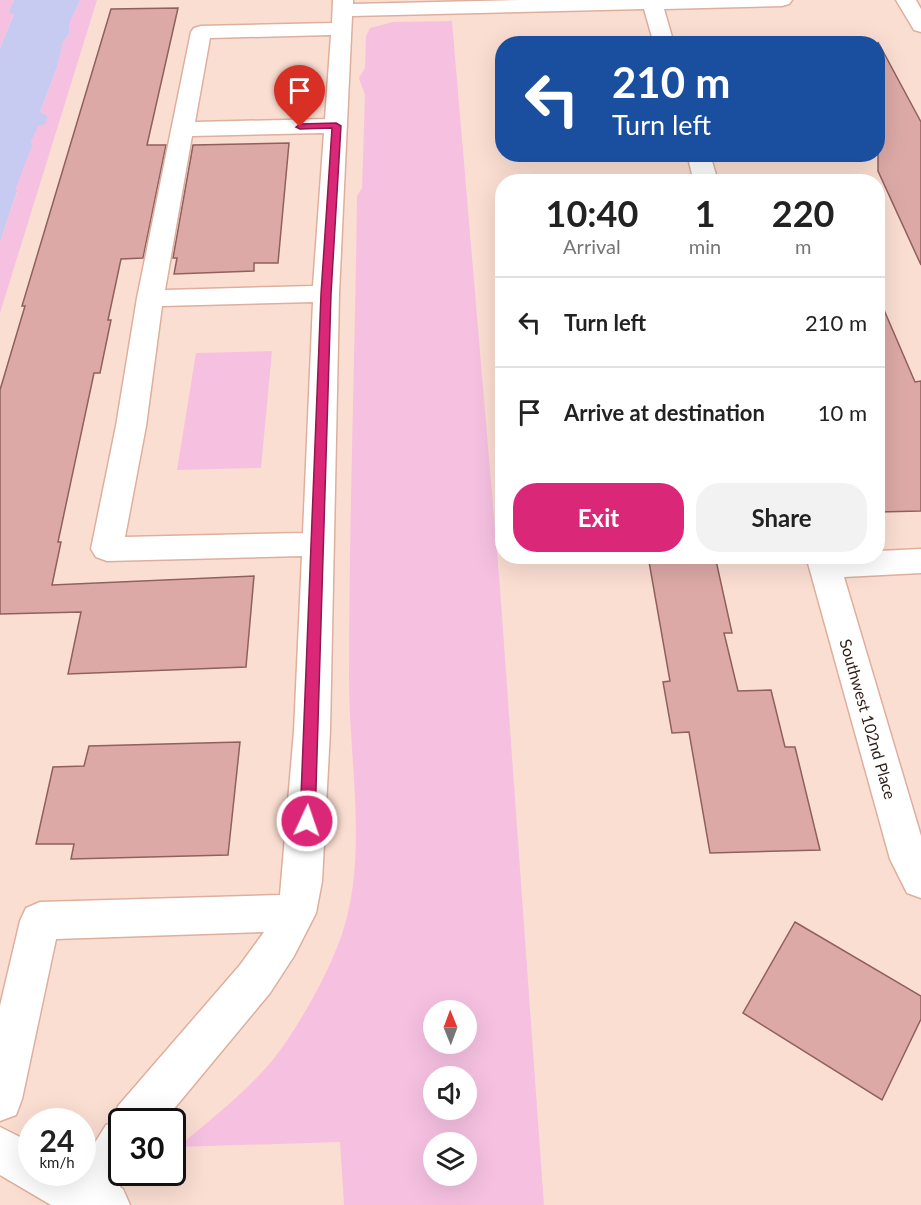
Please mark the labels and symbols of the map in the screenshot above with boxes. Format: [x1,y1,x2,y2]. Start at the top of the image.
pin [274,65,325,127]
street label: Southwest 102nd Place [836,636,900,801]
position arrow [275,789,339,853]
north arrow [423,1000,477,1054]
speed limit sign: 30 [108,1108,186,1186]

